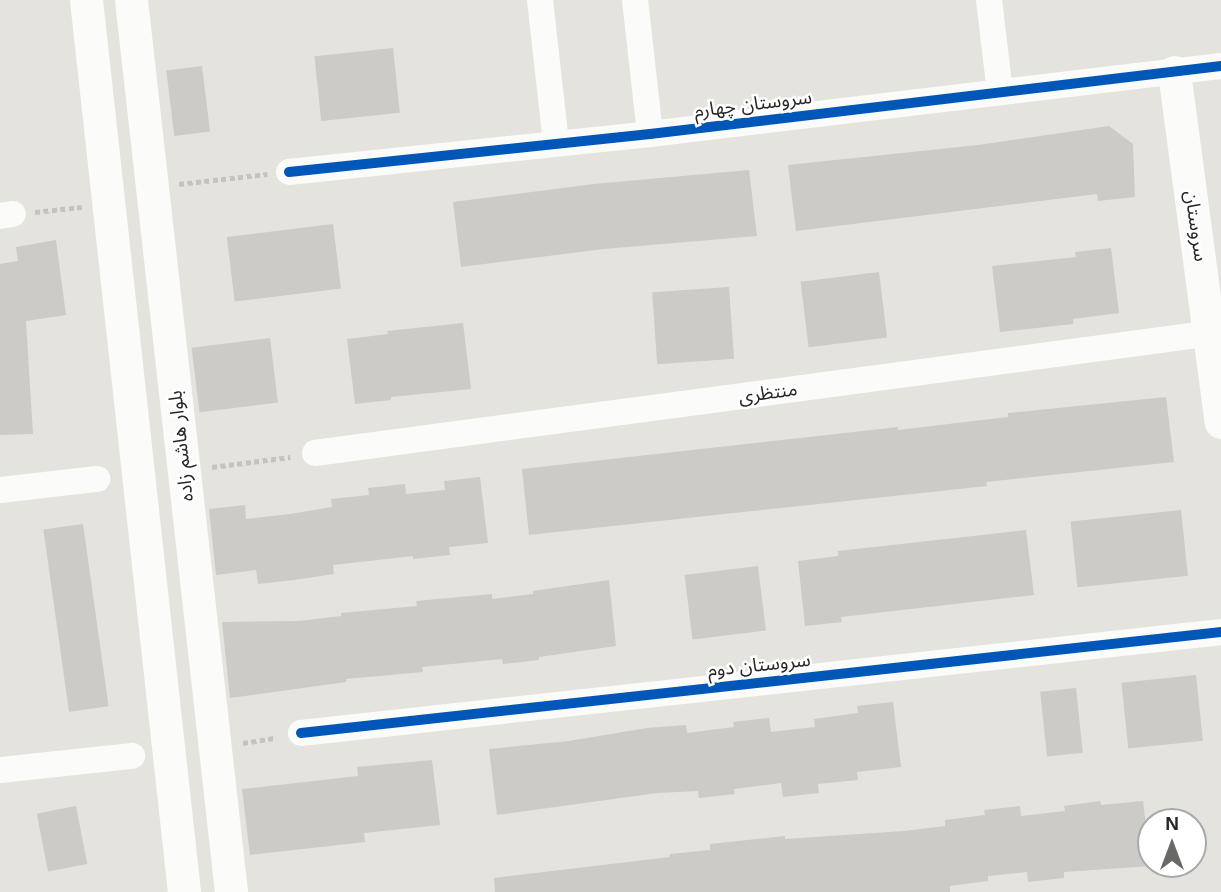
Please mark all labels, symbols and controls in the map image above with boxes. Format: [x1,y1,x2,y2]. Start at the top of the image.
street label: سروستان چهارم [693,85,813,123]
street label: سروستان [1180,189,1212,263]
street label: منتظری [737,378,799,408]
street label: بلوار هاشم زاده [164,389,198,503]
street label: سروستان دوم [706,648,812,682]
north arrow [1137,808,1207,878]
text: N [1165,813,1179,834]

